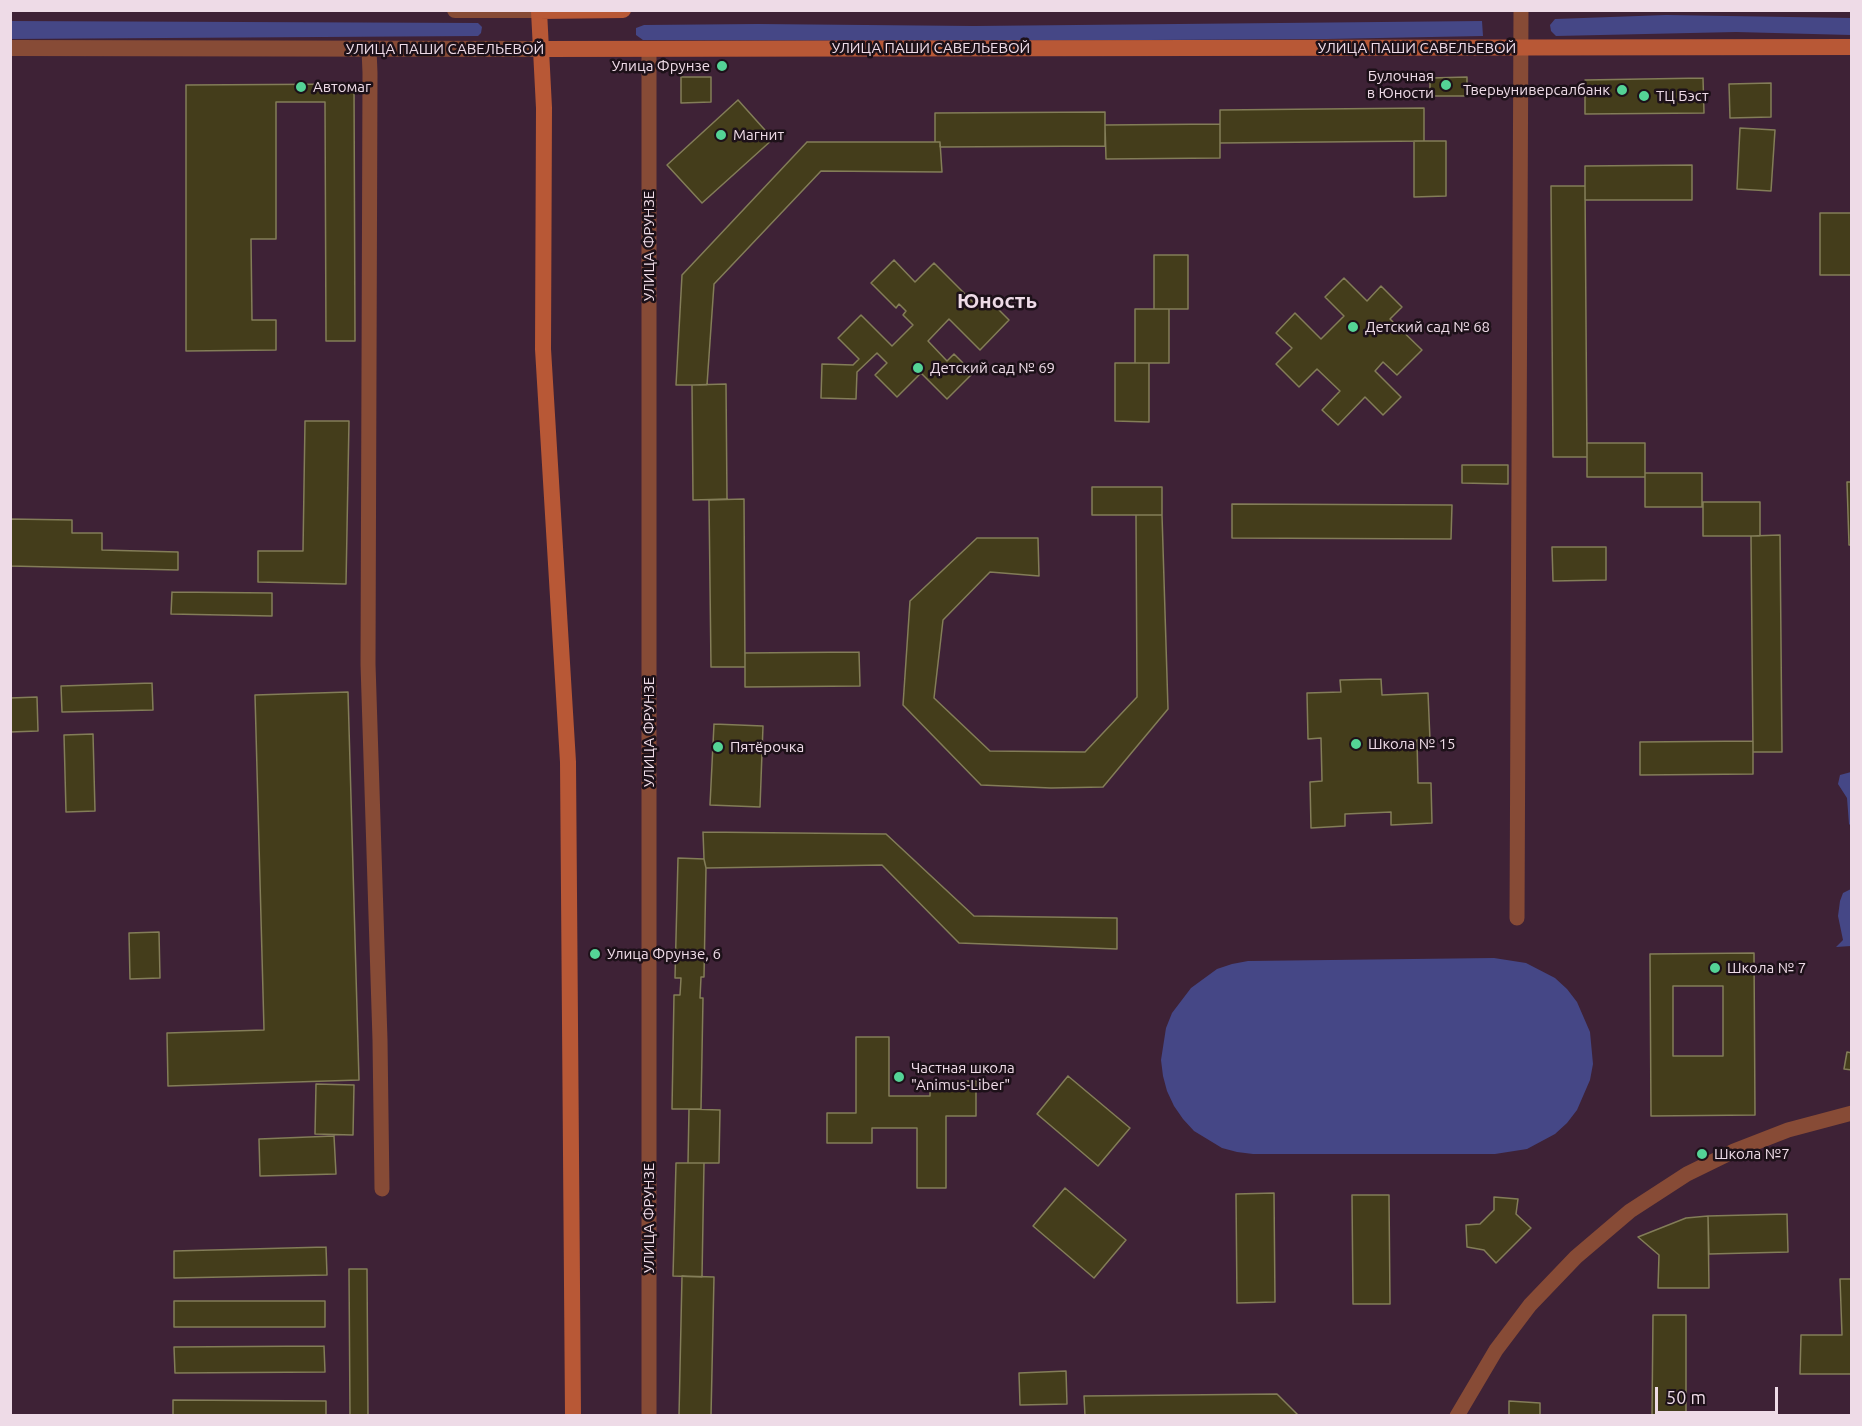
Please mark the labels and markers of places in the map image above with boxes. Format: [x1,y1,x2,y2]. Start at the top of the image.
place label: Улица Фрунзе [612,57,710,75]
marker: Улица Фрунзе [715,59,729,73]
place label: Булочная в Юности [1367,67,1434,102]
place label: Автомаг [313,78,371,96]
marker: Булочная в Юности [1439,78,1453,92]
marker: Автомаг [294,80,308,94]
place label: Тверьуниверсалбанк [1463,81,1610,99]
marker: Тверьуниверсалбанк [1615,83,1629,97]
place label: ТЦ Бэст [1656,87,1709,105]
marker: ТЦ Бэст [1637,89,1651,103]
place label: Магнит [733,126,784,144]
marker: Магнит [714,128,728,142]
place label: Детский сад № 68 [1365,318,1490,336]
marker: Детский сад № 68 [1346,320,1360,334]
place label: Детский сад № 69 [930,359,1055,377]
marker: Детский сад № 69 [911,361,925,375]
place label: Школа № 15 [1368,735,1456,753]
marker: Школа № 15 [1349,737,1363,751]
place label: Пятёрочка [730,738,804,756]
marker: Пятёрочка [711,740,725,754]
place label: Улица Фрунзе, 6 [607,945,721,963]
marker: Улица Фрунзе, 6 [588,947,602,961]
place label: Школа № 7 [1727,959,1806,977]
marker: Школа № 7 [1708,961,1722,975]
place label: Частная школа "Animus-Liber" [911,1059,1015,1094]
marker: Частная школа "Animus-Liber" [892,1070,906,1084]
place label: Школа №7 [1714,1145,1790,1163]
marker: Школа №7 [1695,1147,1709,1161]

